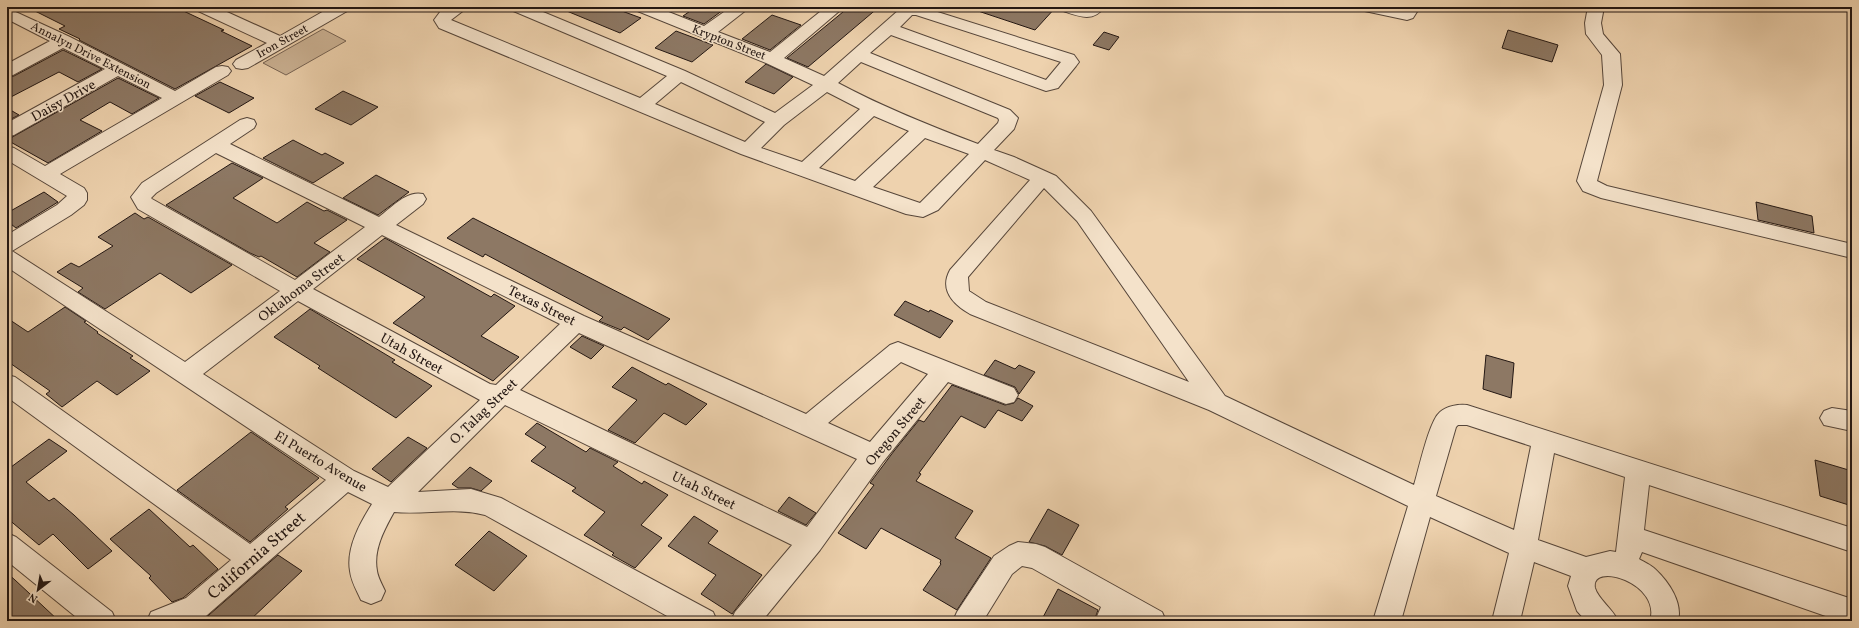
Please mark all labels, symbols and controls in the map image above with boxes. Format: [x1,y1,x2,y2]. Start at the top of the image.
street label: Annalyn Drive Extension [28,19,153,93]
street label: Iron Street [254,21,311,63]
street label: Krypton Street [689,21,768,64]
street label: Daisy Drive [28,76,100,127]
street label: Oklahoma Street [255,249,349,327]
street label: Texas Street [504,282,579,331]
street label: Utah Street [376,329,446,379]
street label: O. Talag Street [446,375,522,449]
street label: Oregon Street [861,393,931,471]
street label: El Puerto Avenue [270,427,370,498]
street label: Utah Street [668,468,739,515]
street label: California Street [203,507,311,605]
north arrow [18,570,58,610]
text: N [26,589,41,606]

